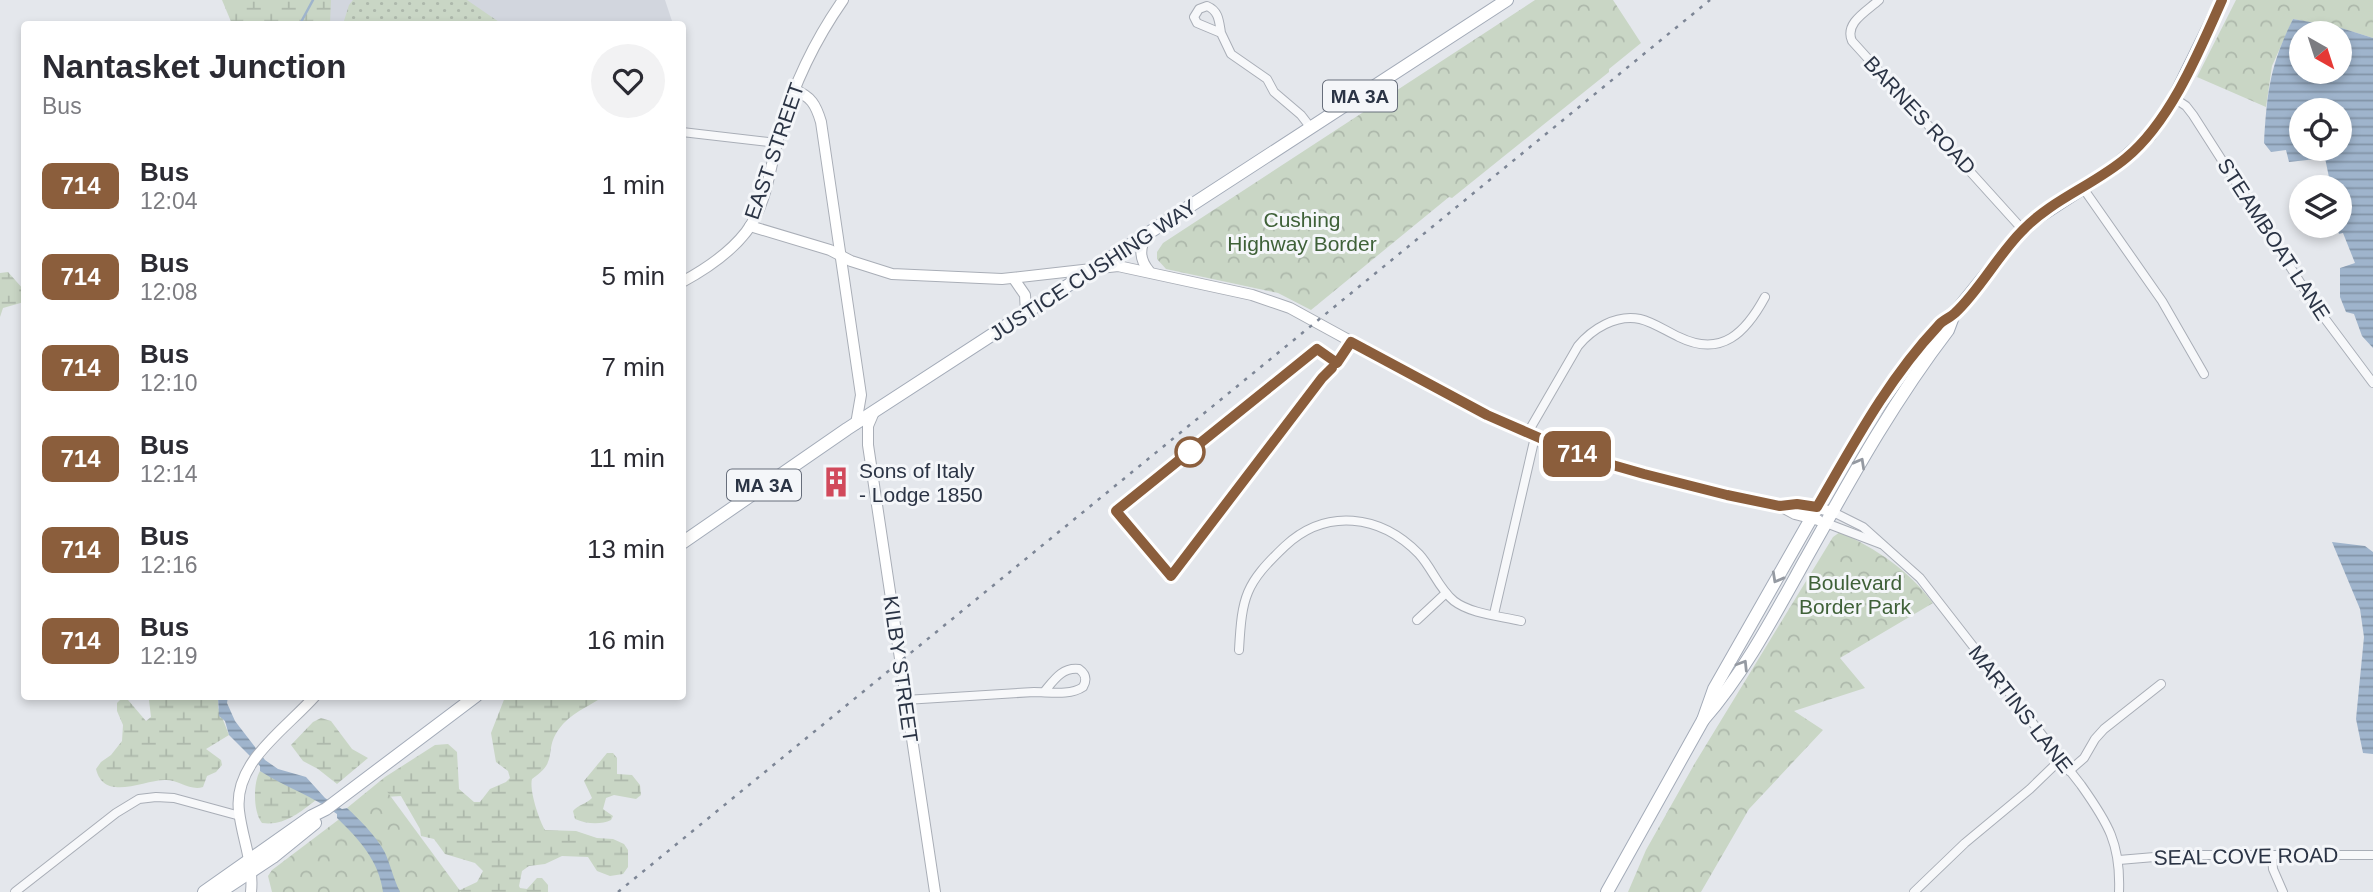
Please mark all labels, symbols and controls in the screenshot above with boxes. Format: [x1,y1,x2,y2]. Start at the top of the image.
north arrow [2289,21,2352,84]
map controls [2289,21,2352,238]
button: heart [591,44,665,118]
text: Nantasket Junction [42,48,346,85]
street label: BARNES ROAD [1859,51,1981,179]
street label: EAST STREET [740,79,808,222]
road number: MA 3A [1323,80,1397,111]
text: Bus [42,93,82,119]
button: locate [2289,98,2352,161]
street label: STEAMBOAT LANE [2213,154,2335,324]
text: Bus [140,157,189,187]
text: 1 min [601,170,665,200]
text: 714 [60,172,101,199]
button: layers [2289,175,2352,238]
text: 12:04 [140,188,198,214]
street label: JUSTICE CUSHING WAY [985,195,1201,345]
park label: Cushing Highway Border [1227,208,1377,255]
text: Bus [140,248,189,278]
text: 5 min [601,261,665,291]
text: 714 [60,263,101,290]
text: 12:08 [140,279,198,305]
text: Bus [140,339,189,369]
text: 7 min [601,352,665,382]
text: 714 [60,354,101,381]
text: 12:10 [140,370,198,396]
text: Bus [140,430,189,460]
line badge: 714 [1537,431,1617,477]
unlabelled marker [1175,437,1205,467]
text: 714 [1557,440,1597,467]
text: 11 min [589,443,665,473]
text: 714 [60,445,101,472]
one-way arrow [1852,458,1865,471]
place label: Sons of Italy - Lodge 1850 [859,459,983,506]
text: 12:14 [140,461,198,487]
building icon: Sons of Italy - Lodge 1850 [819,465,853,499]
road number: MA 3A [727,470,801,500]
text: Bus [140,521,189,551]
text: 13 min [587,534,665,564]
text: 714 [60,536,101,563]
text: 12:16 [140,552,198,578]
one-way arrow [1772,571,1785,583]
park label: Boulevard Border Park [1799,571,1912,618]
street label: KILBY STREET [879,594,923,744]
text: Bus [140,612,189,642]
text: 16 min [587,625,665,655]
text: 714 [60,627,101,654]
street label: MARTINS LANE [1964,641,2078,777]
text: 12:19 [140,643,198,669]
one-way arrow [1735,660,1748,673]
street label: SEAL COVE ROAD [2153,843,2339,869]

